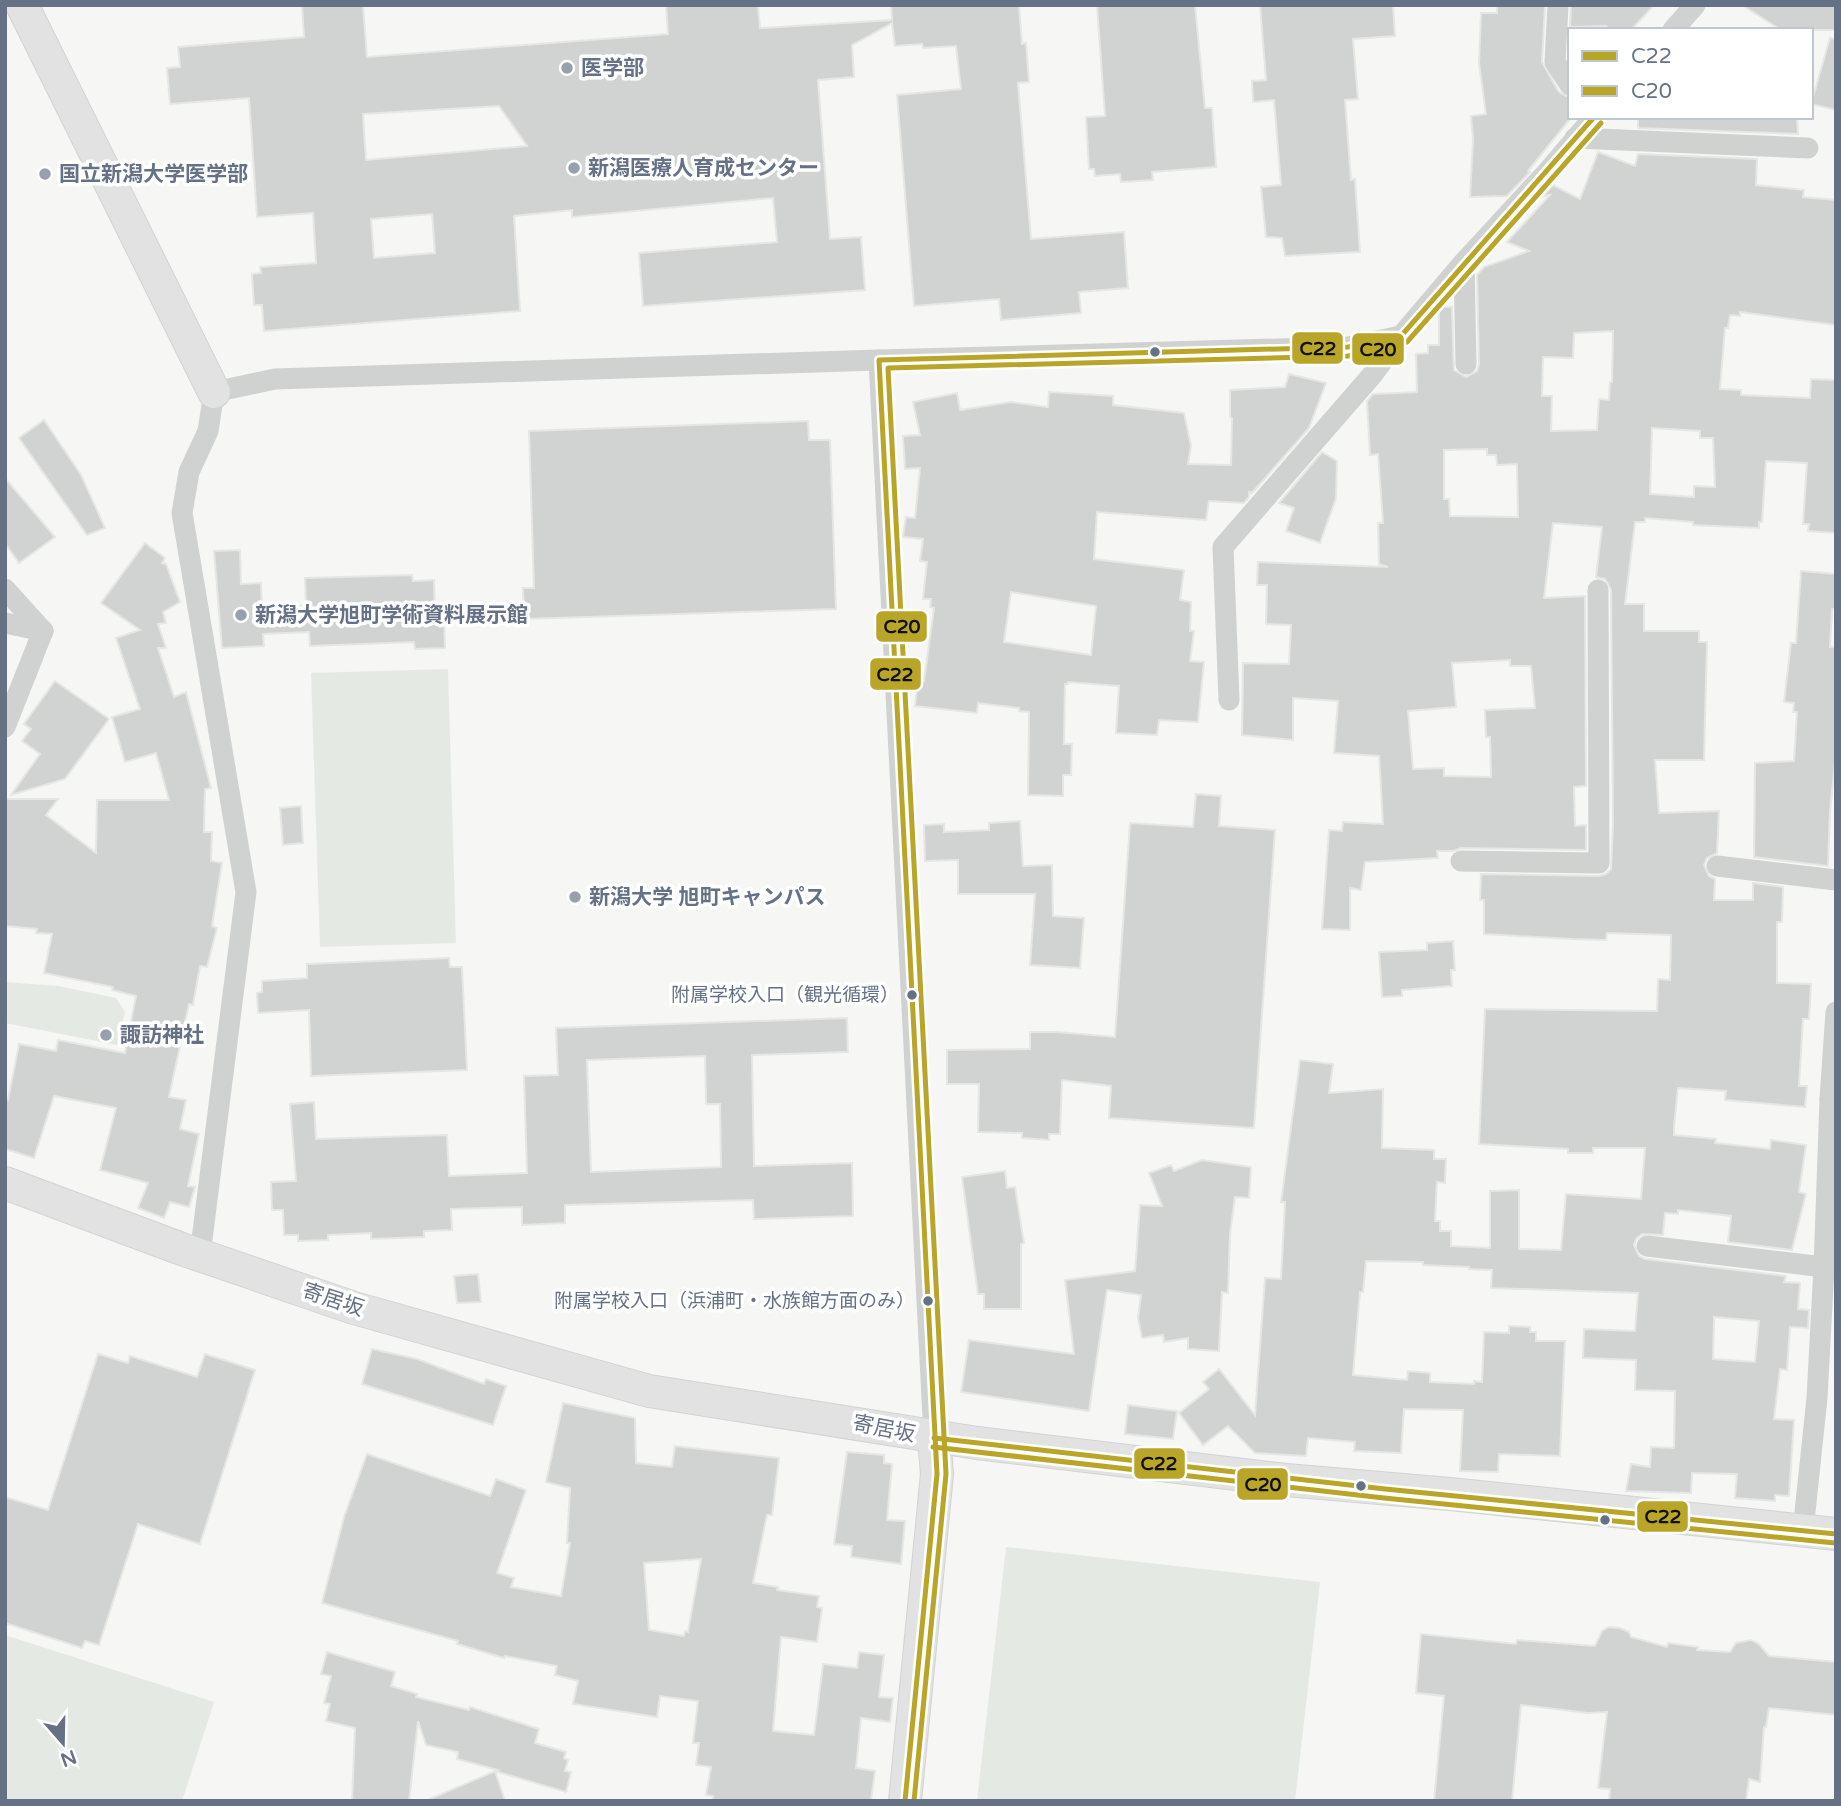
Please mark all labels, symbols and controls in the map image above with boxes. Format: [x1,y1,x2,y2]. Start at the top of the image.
legend [1568,28,1813,119]
text: C22 [1631,44,1672,69]
place label: 医学部 [581,56,644,81]
marker: 医学部 [559,60,575,76]
text: C20 [1631,79,1672,104]
place label: 新潟医療人育成センター [588,156,819,181]
marker: 新潟医療人育成センター [566,160,582,176]
place label: 国立新潟大学医学部 [59,162,248,187]
marker: 国立新潟大学医学部 [37,166,53,182]
line badge: C22 [1291,331,1344,365]
line badge: C20 [1351,332,1405,366]
text: C22 [1299,338,1337,360]
text: C20 [1359,339,1397,361]
unlabelled marker [1148,345,1162,359]
place label: 新潟大学旭町学術資料展示館 [255,603,528,628]
marker: 新潟大学旭町学術資料展示館 [233,607,249,623]
line badge: C20 [875,610,928,643]
text: C20 [883,616,921,638]
line badge: C22 [869,657,922,691]
text: C22 [876,664,914,686]
place label: 新潟大学 旭町キャンパス [589,885,825,910]
marker: 新潟大学 旭町キャンパス [567,889,583,905]
place label: 附属学校入口（観光循環） [671,984,899,1006]
marker: 附属学校入口（観光循環） [905,988,919,1002]
place label: 諏訪神社 [120,1023,204,1048]
marker: 諏訪神社 [98,1027,114,1043]
street label: 寄居坂 [299,1278,367,1322]
place label: 附属学校入口（浜浦町・水族館方面のみ） [554,1290,915,1312]
marker: 附属学校入口（浜浦町・水族館方面のみ） [921,1294,935,1308]
street label: 寄居坂 [851,1411,917,1447]
line badge: C22 [1133,1447,1186,1480]
text: C22 [1140,1453,1178,1475]
line badge: C20 [1236,1467,1289,1501]
text: C20 [1244,1474,1282,1496]
unlabelled marker [1354,1479,1368,1493]
line badge: C22 [1636,1500,1689,1533]
text: C22 [1644,1506,1682,1528]
unlabelled marker [1598,1513,1612,1527]
north arrow [28,1708,98,1778]
text: N [58,1745,79,1771]

